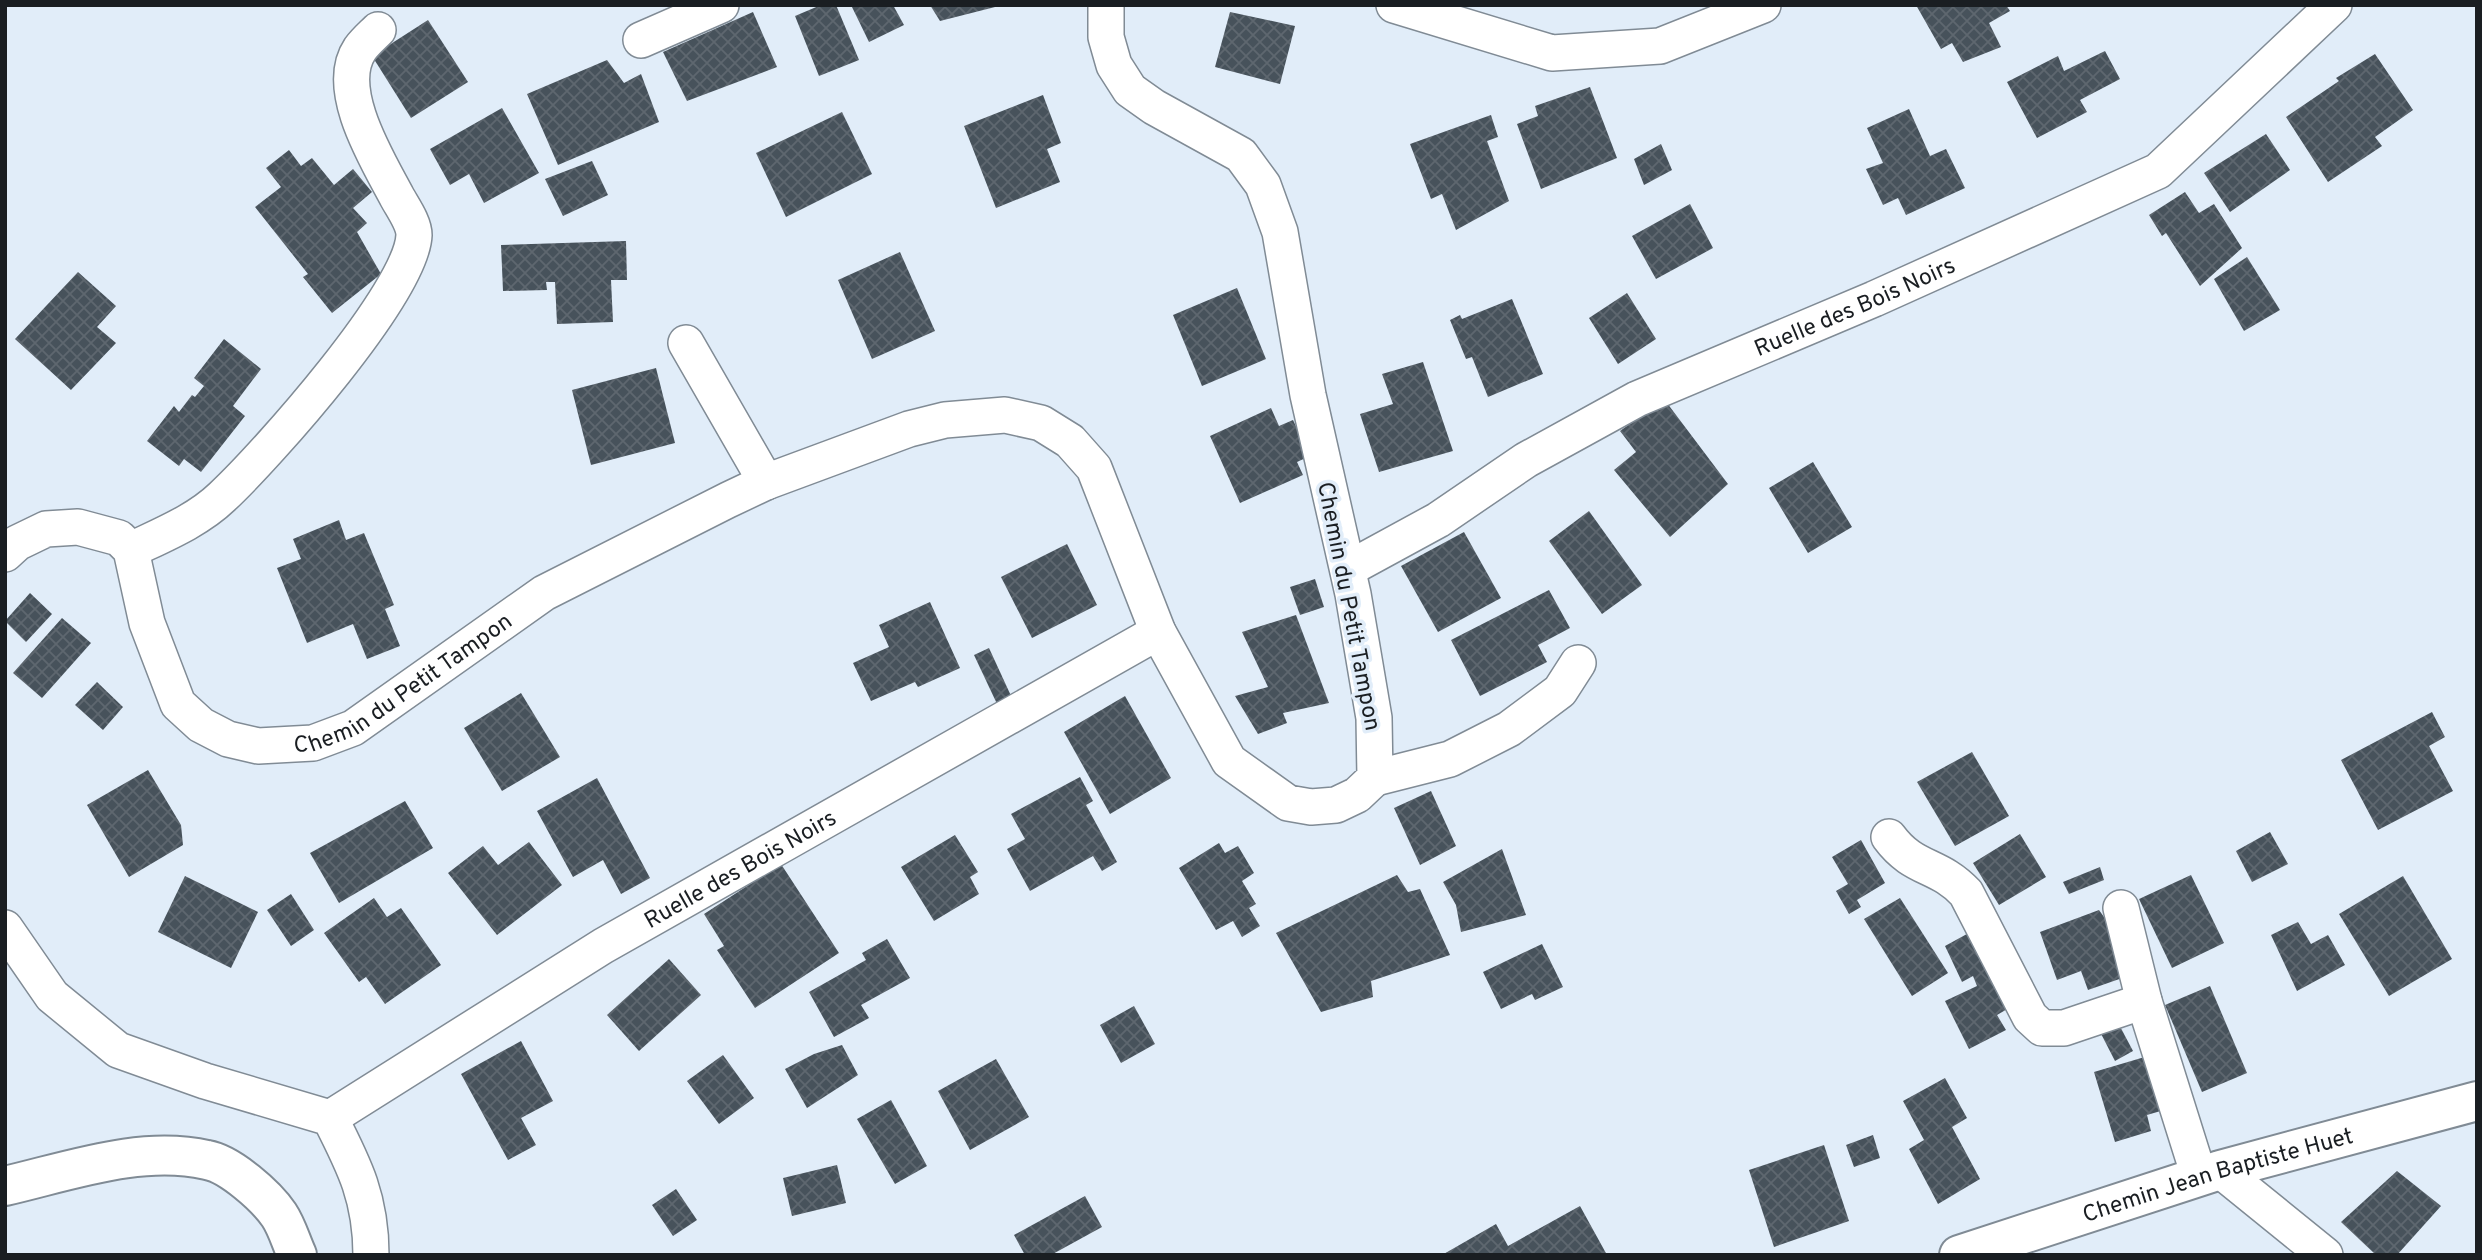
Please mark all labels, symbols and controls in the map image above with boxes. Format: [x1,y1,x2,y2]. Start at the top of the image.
street label: Ruelle des Bois Noirs [1751,252,1960,365]
street label: Chemin du Petit Tampon [1309,480,1386,733]
street label: Chemin du Petit Tampon [293,608,519,761]
street label: Ruelle des Bois Noirs [640,805,842,937]
street label: Chemin Jean Baptiste Huet [2079,1123,2357,1231]

